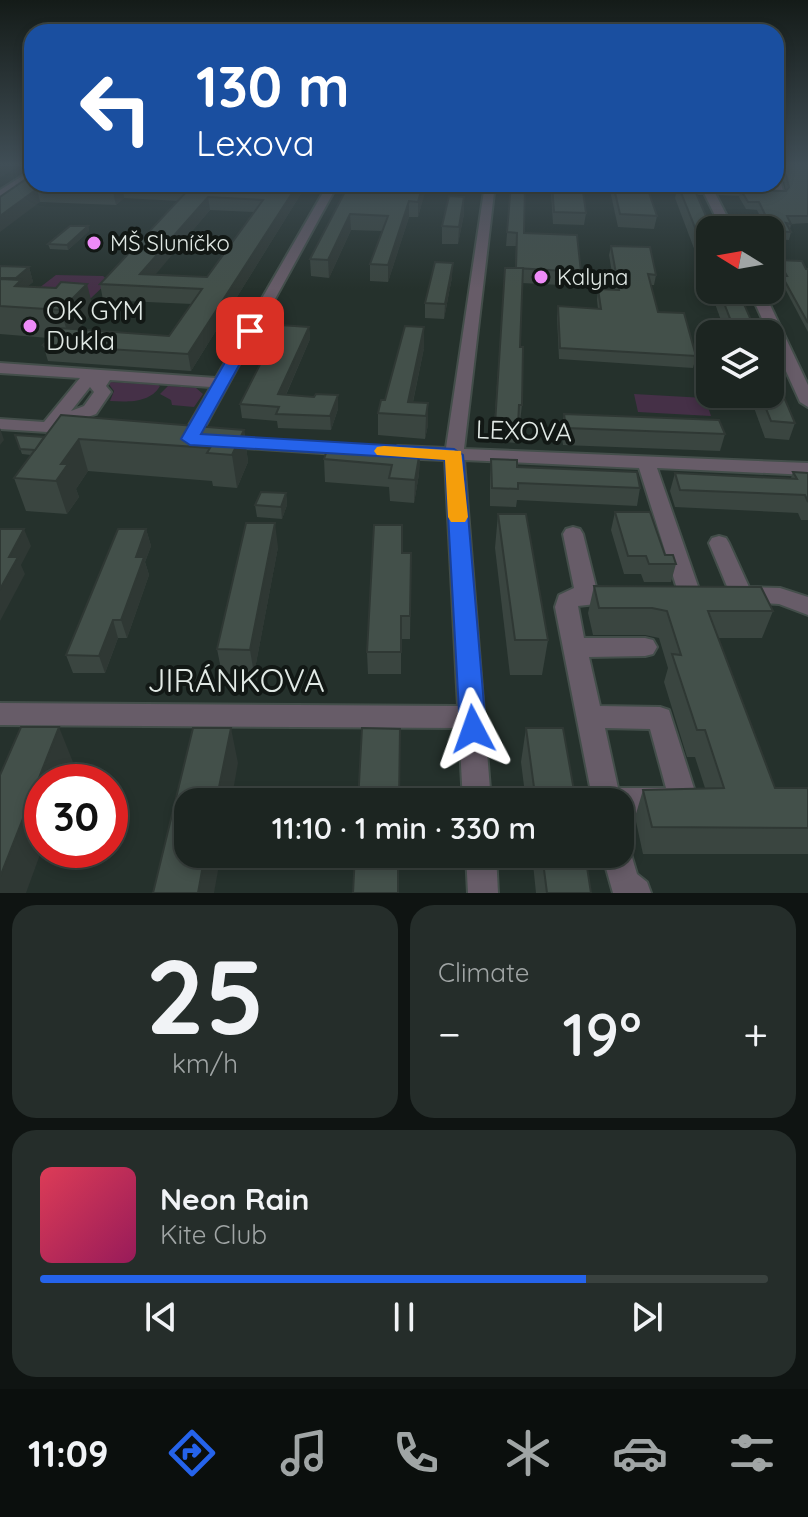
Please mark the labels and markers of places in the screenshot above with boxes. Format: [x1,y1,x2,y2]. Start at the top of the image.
place label: MŠ Sluníčko [110,229,230,257]
marker: MŠ Sluníčko [85,234,103,252]
place label: Kalyna [557,263,628,291]
marker: Kalyna [532,268,550,286]
place label: OK GYM Dukla [46,294,144,357]
pin [216,297,284,365]
marker: OK GYM Dukla [21,317,39,335]

